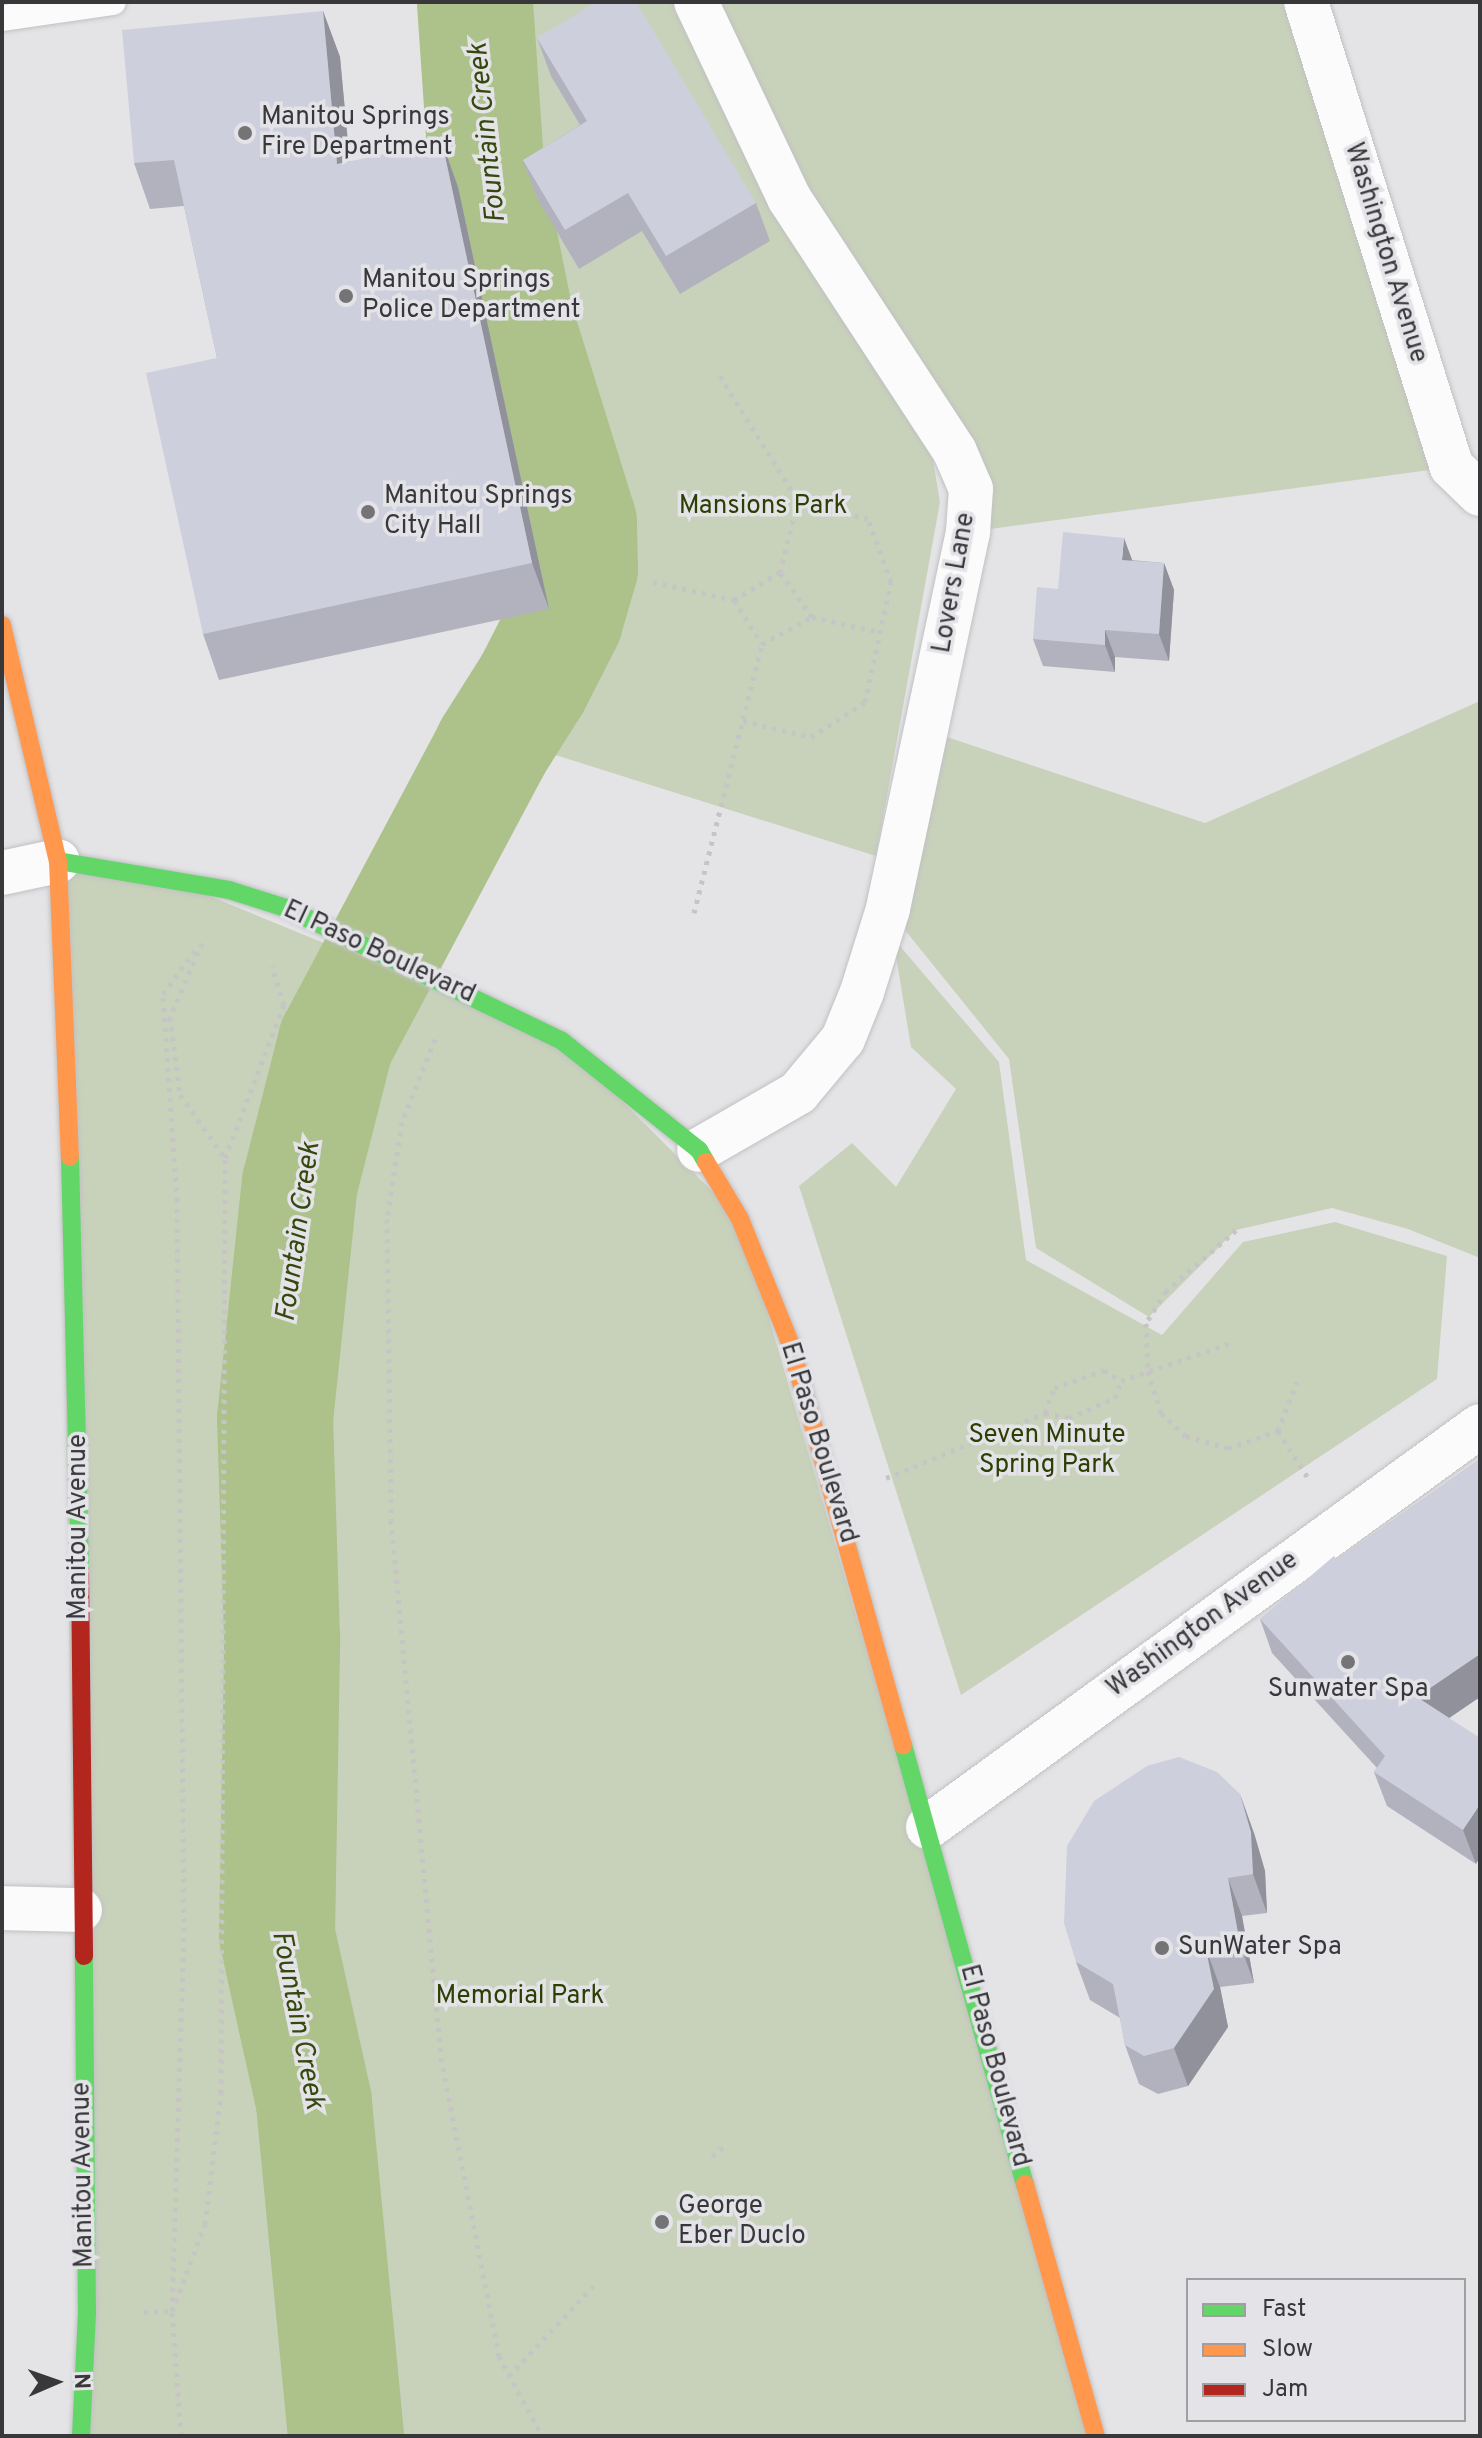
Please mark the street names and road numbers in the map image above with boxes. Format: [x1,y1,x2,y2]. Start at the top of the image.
street label: Washington Avenue [1337,139,1433,367]
street label: Lovers Lane [927,510,983,656]
street label: El Paso Boulevard [278,895,480,1011]
street label: El Paso Boulevard [773,1339,863,1547]
street label: Manitou Avenue [63,1433,95,1621]
street label: Washington Avenue [1101,1545,1305,1705]
street label: El Paso Boulevard [952,1961,1036,2171]
street label: Manitou Avenue [67,2081,101,2269]

